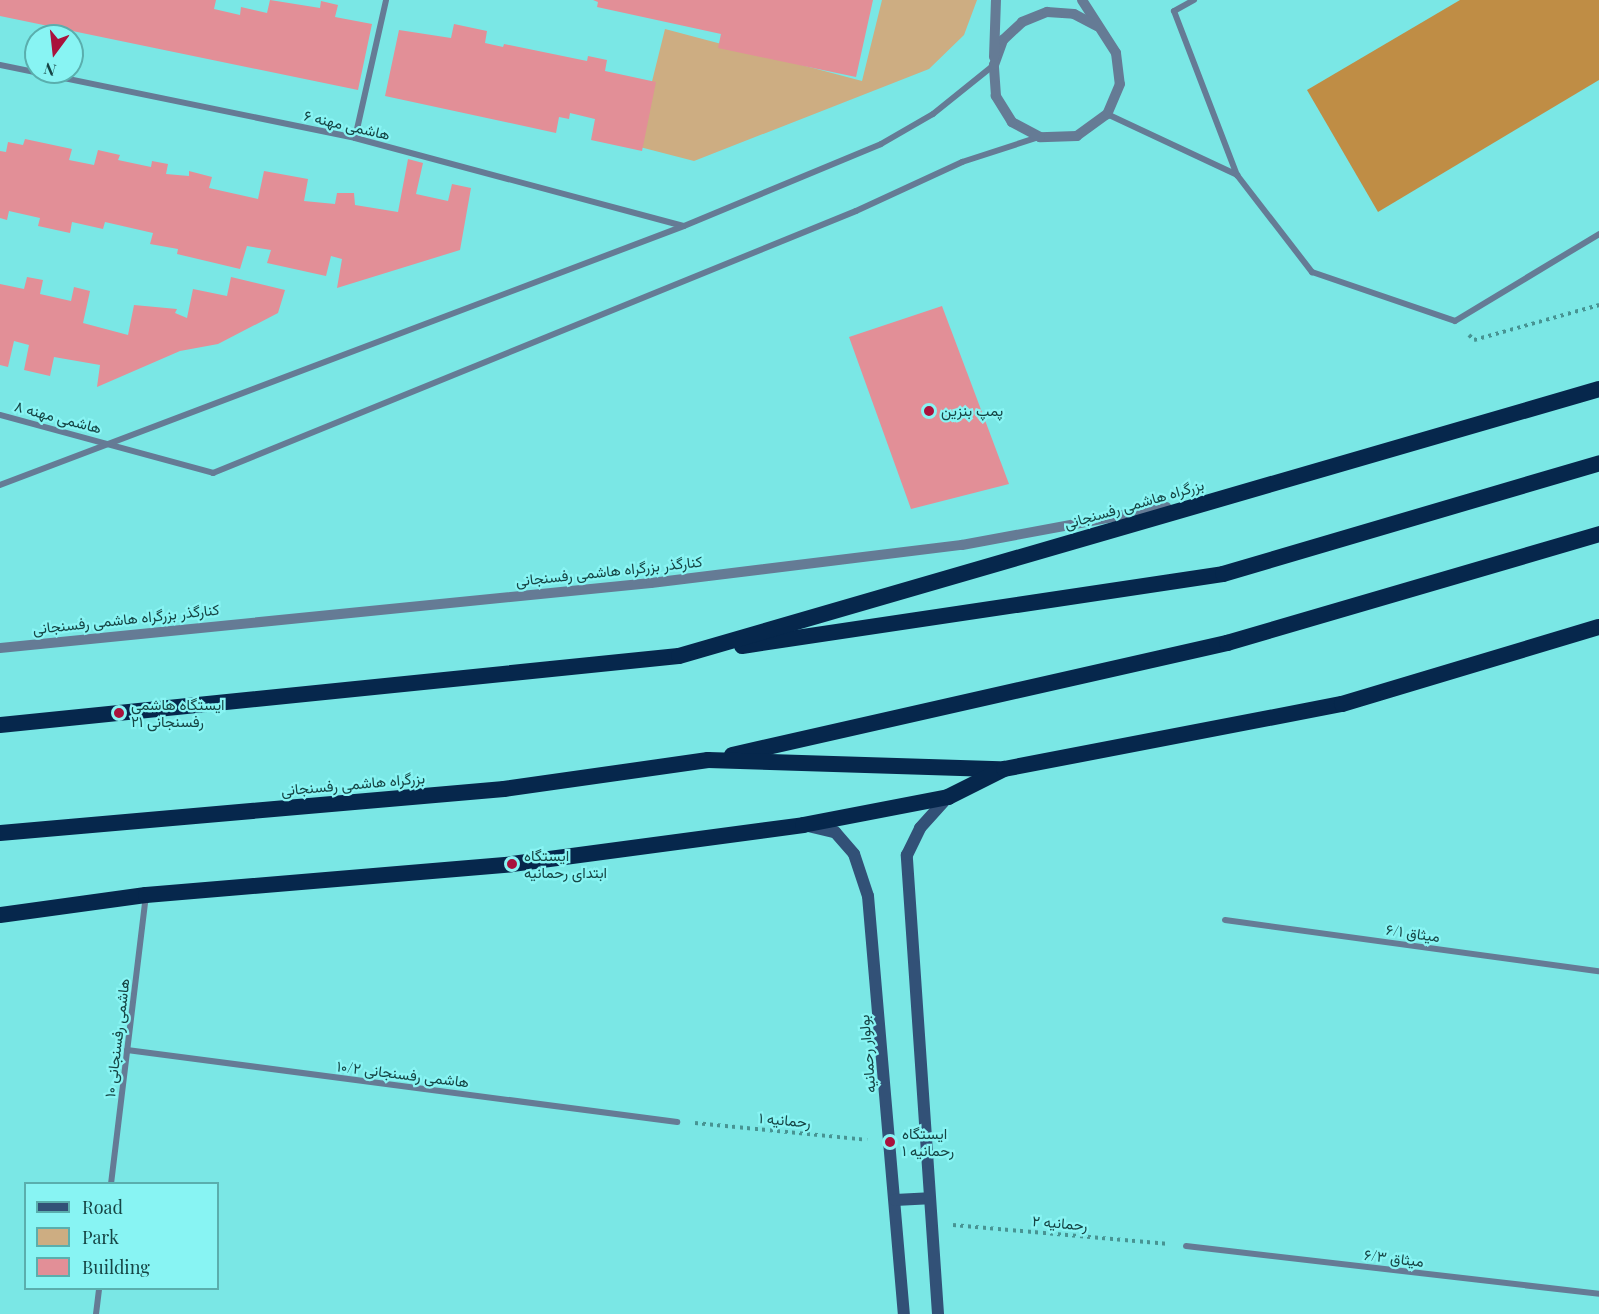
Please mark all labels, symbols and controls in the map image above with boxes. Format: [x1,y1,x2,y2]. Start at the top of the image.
north arrow [24,24,84,84]
text: N [41,58,58,82]
street label: هاشمی مهنه ۶ [302,106,392,144]
street label: هاشمی مهنه ۸ [13,397,103,437]
place label: پمپ بنزین [941,402,1003,420]
marker: پمپ بنزین [922,404,936,418]
street label: بزرگراه هاشمی رفسنجانی [1062,475,1206,533]
street label: کنارگذر بزرگراه هاشمی رفسنجانی [515,552,703,590]
street label: کنارگذر بزرگراه هاشمی رفسنجانی [32,600,220,638]
place label: ایستگاه هاشمی رفسنجانی ۲۱ [131,695,225,730]
marker: ایستگاه هاشمی رفسنجانی ۲۱ [112,706,126,720]
street label: بزرگراه هاشمی رفسنجانی [280,769,426,799]
place label: ایستگاه ابتدای رحمانیه [524,846,607,881]
marker: ایستگاه ابتدای رحمانیه [505,857,519,871]
street label: میثاق ۶/۱ [1385,920,1441,946]
street label: هاشمی رفسنجانی ۱۰ [101,977,133,1099]
street label: بولوار رحمانیه [855,1014,879,1094]
street label: هاشمی رفسنجانی ۱۰/۲ [336,1057,470,1091]
street label: رحمانیه ۱ [758,1109,812,1131]
place label: ایستگاه رحمانیه ۱ [902,1124,954,1159]
marker: ایستگاه رحمانیه ۱ [883,1135,897,1149]
legend [24,1182,219,1290]
text: Road [82,1195,123,1219]
street label: رحمانیه ۲ [1032,1212,1088,1234]
text: Park [82,1225,119,1249]
street label: میثاق ۶/۳ [1363,1245,1425,1271]
text: Building [82,1255,150,1279]

